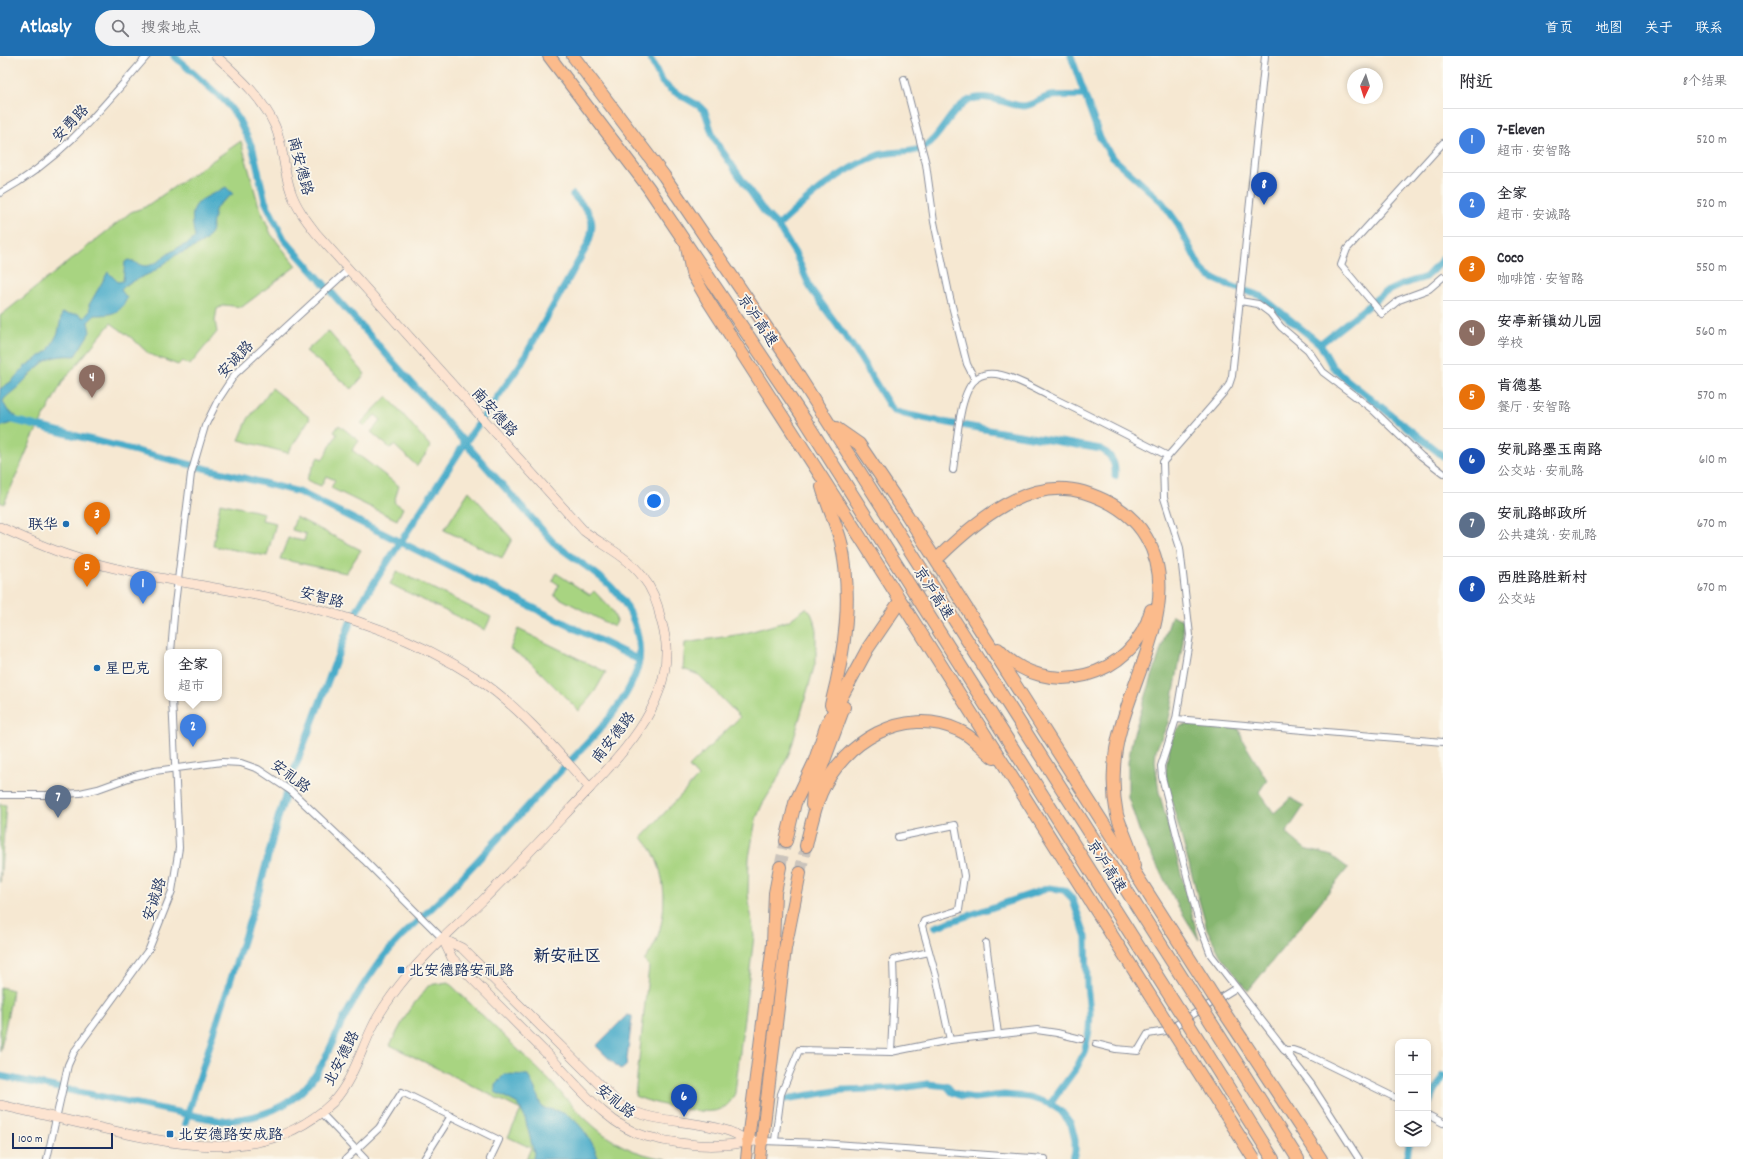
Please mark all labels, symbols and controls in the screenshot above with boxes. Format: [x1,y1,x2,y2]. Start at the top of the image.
search box [95,10,375,46]
text: Atlasly [20,15,71,42]
icon: search [109,17,131,39]
text: 搜索地点 [141,18,201,40]
text: 首页 [1545,19,1573,39]
text: 地图 [1595,19,1623,39]
text: 关于 [1645,19,1673,39]
text: 联系 [1695,19,1723,39]
north arrow [1347,68,1383,104]
text: 附近 [1459,72,1493,96]
text: 8个结果 [1683,73,1727,92]
street label: 安勇路 [48,101,95,148]
text: 7-Eleven [1497,120,1545,142]
text: 1 [1471,131,1473,150]
text: 520 m [1696,131,1727,150]
street label: 南安德路 [281,135,317,198]
text: 超市 · 安智路 [1497,143,1571,162]
pin: 8 [1251,172,1277,205]
text: 全家 [1497,184,1527,206]
text: 2 [1469,195,1475,214]
text: 520 m [1696,195,1727,214]
text: 超市 · 安诚路 [1497,207,1571,226]
text: Coco [1497,248,1524,270]
text: 3 [1469,259,1475,278]
text: 550 m [1696,259,1727,278]
text: 咖啡馆 · 安智路 [1497,271,1584,290]
street label: 京沪高速 [730,290,782,352]
text: 安亭新镇幼儿园 [1497,312,1602,334]
text: 4 [1469,323,1475,342]
text: 560 m [1696,323,1727,342]
text: 学校 [1497,335,1523,354]
street label: 安诚路 [213,336,260,384]
pin: 4 [79,365,105,398]
text: 肯德基 [1497,376,1542,398]
street label: 南安德路 [465,384,522,443]
text: 5 [1469,387,1475,406]
text: 570 m [1697,387,1727,406]
text: 餐厅 · 安智路 [1497,399,1571,418]
text: 安礼路墨玉南路 [1497,440,1602,462]
text: 6 [1469,451,1475,470]
text: 610 m [1699,451,1727,470]
text: 公交站 · 安礼路 [1497,463,1584,482]
your location [644,491,664,511]
pin: 3 [84,502,110,535]
text: 安礼路邮政所 [1497,504,1587,526]
place label: 联华 [28,515,58,537]
text: 7 [1470,515,1474,534]
text: 670 m [1697,515,1727,534]
marker: 联华 [61,519,71,529]
text: 公共建筑 · 安礼路 [1497,527,1597,546]
pin: 5 [74,554,100,587]
street label: 京沪高速 [907,563,958,625]
text: 西胜路胜新村 [1497,568,1587,590]
pin: 1 [130,571,156,604]
text: 8 [1469,579,1475,598]
text: 670 m [1697,579,1727,598]
street label: 安智路 [297,582,346,615]
text: 公交站 [1497,591,1536,610]
popup [164,649,222,701]
text: 全家 [178,655,208,677]
place label: 星巴克 [105,659,150,681]
marker: 星巴克 [92,663,102,673]
text: 超市 [178,678,204,697]
street label: 南安德路 [587,708,642,769]
pin: 2 [180,714,206,747]
street label: 安礼路 [265,755,314,800]
pin: 7 [45,785,71,818]
street label: 京沪高速 [1080,836,1131,898]
street label: 安诚路 [138,875,173,924]
district label: 新安社区 [533,946,601,970]
place label: 北安德路安礼路 [409,961,514,983]
marker: 北安德路安礼路 [396,965,406,975]
street label: 北安德路 [319,1027,366,1091]
map controls [1395,1039,1431,1147]
button: + [1395,1039,1431,1075]
button: − [1395,1075,1431,1111]
street label: 安礼路 [590,1080,639,1125]
pin: 6 [671,1084,697,1117]
button: layers [1395,1111,1431,1147]
place label: 北安德路安成路 [178,1125,283,1147]
marker: 北安德路安成路 [165,1129,175,1139]
scale bar [12,1131,113,1150]
text: 100 m [18,1132,42,1148]

